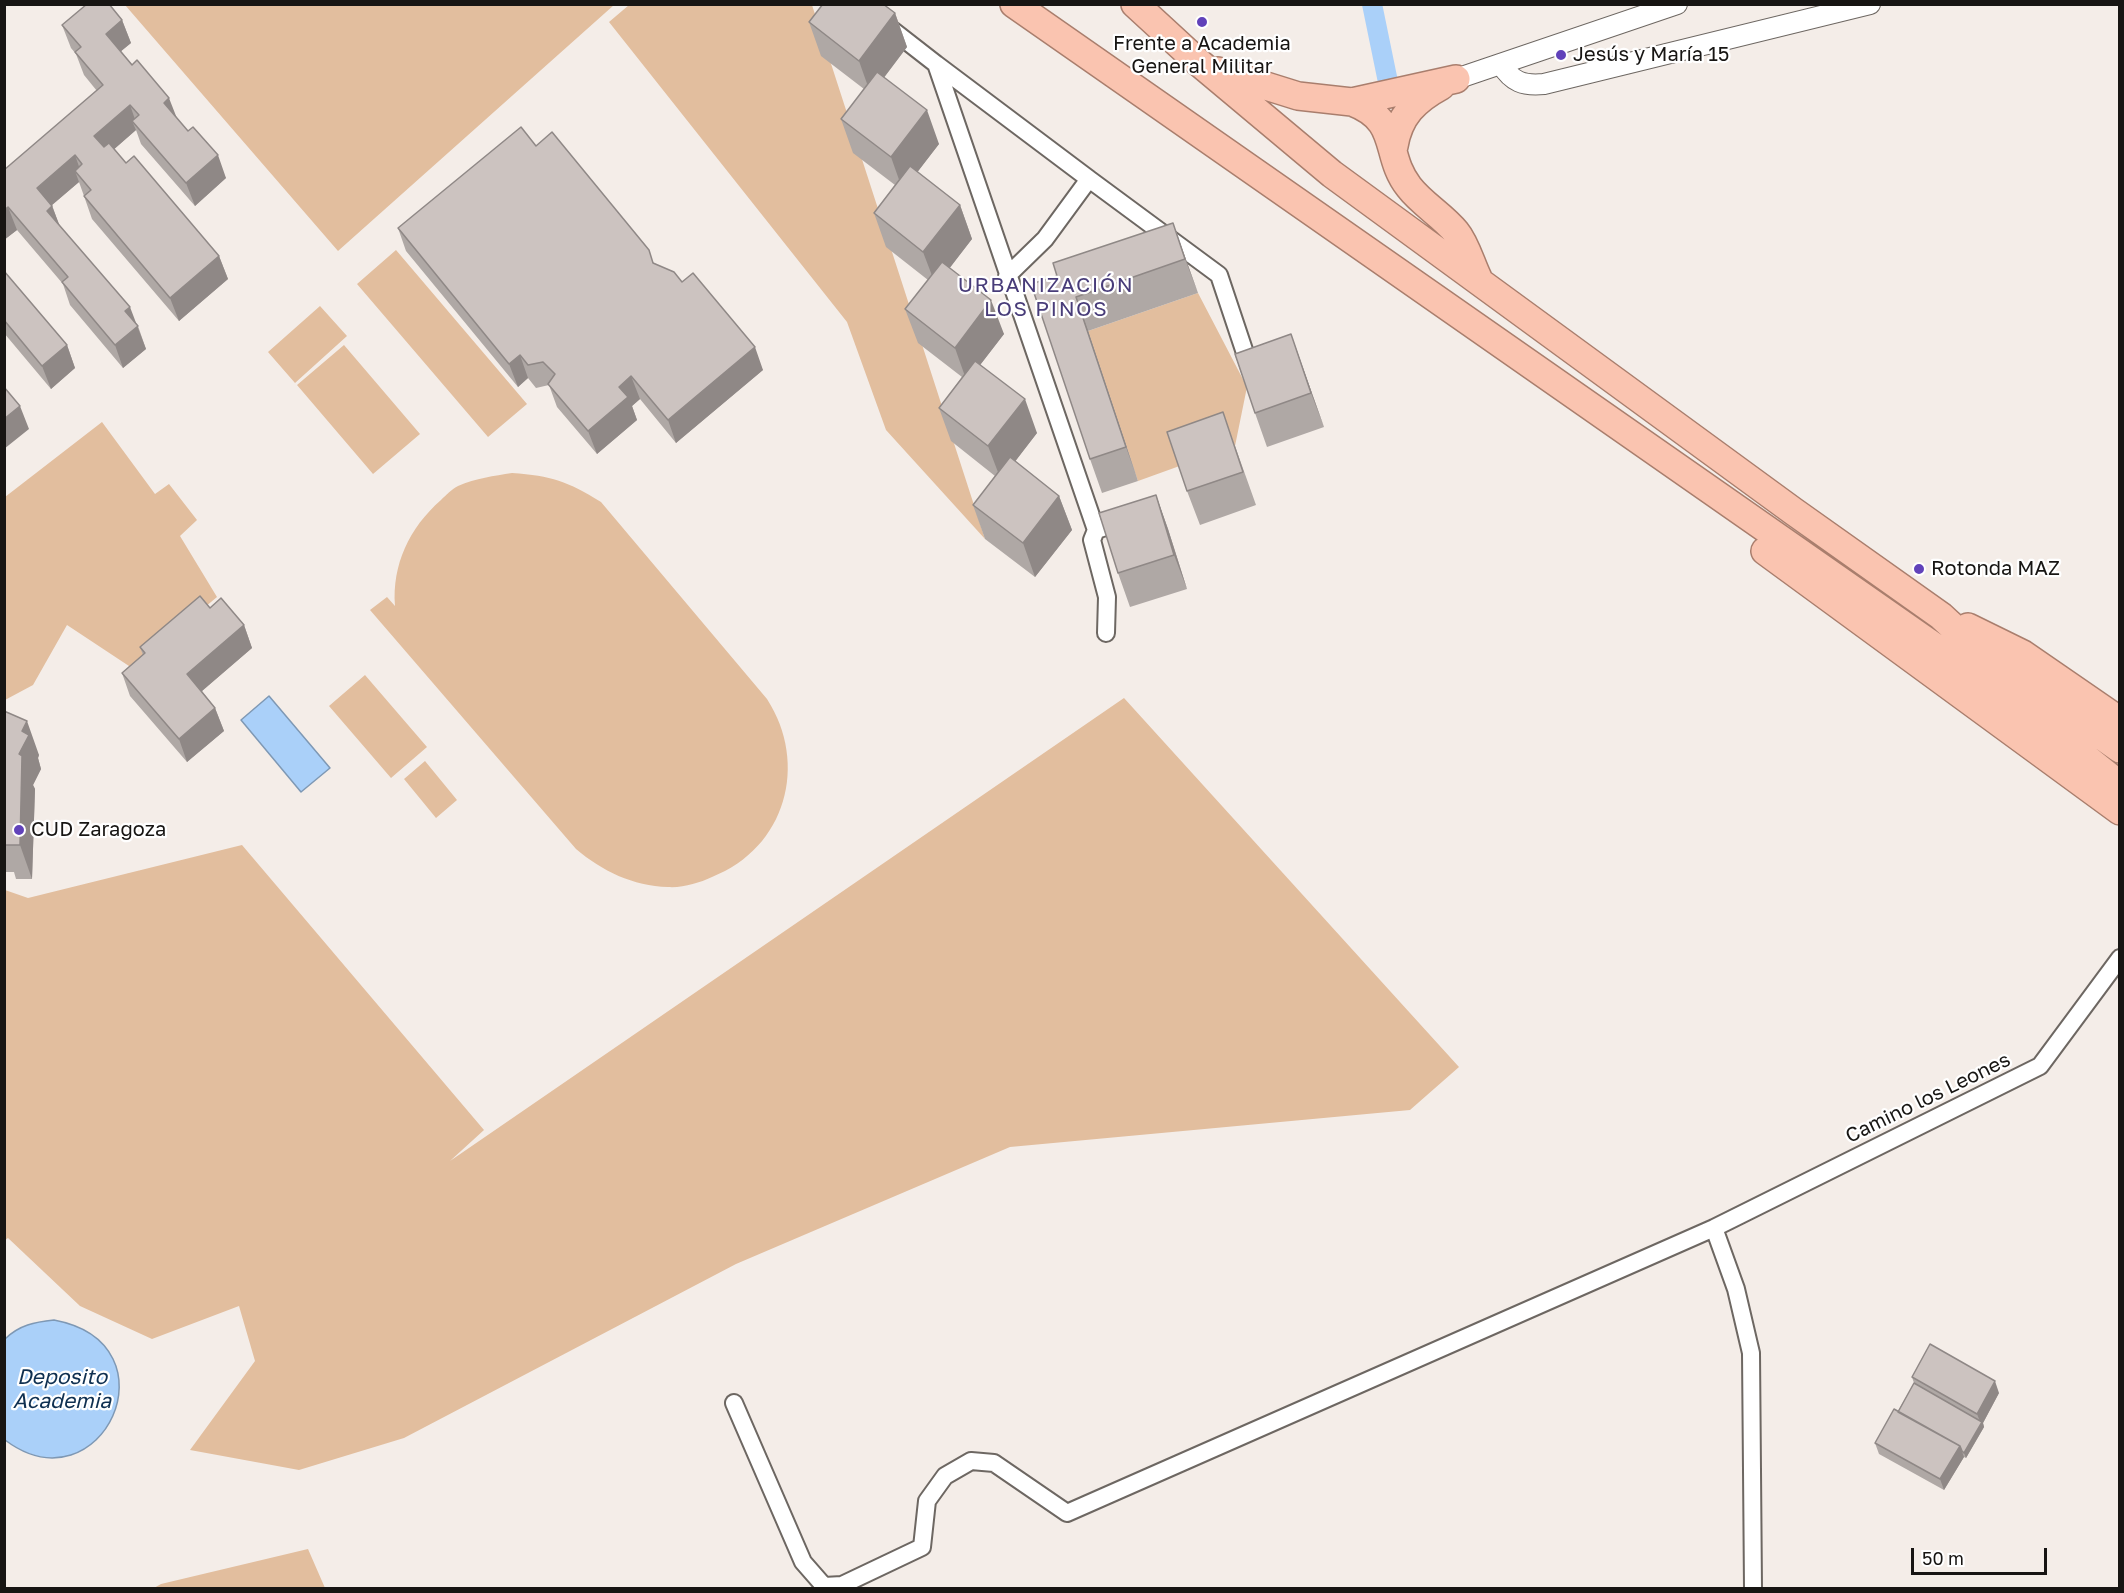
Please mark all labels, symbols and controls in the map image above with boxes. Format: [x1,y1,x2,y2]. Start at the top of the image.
marker: Frente a Academia General Militar [1195,15,1209,29]
place label: Frente a Academia General Militar [1113,32,1291,79]
place label: Jesús y María 15 [1573,43,1729,67]
marker: Jesús y María 15 [1554,48,1568,62]
district label: URBANIZACIÓN LOS PINOS [958,272,1134,322]
place label: Rotonda MAZ [1931,557,2060,581]
marker: Rotonda MAZ [1912,562,1926,576]
place label: CUD Zaragoza [31,818,166,842]
marker: CUD Zaragoza [12,823,26,837]
street label: Camino los Leones [1842,1048,2014,1148]
water label: Deposito Academia [13,1364,111,1414]
scale bar [1914,1536,2050,1574]
text: 50 m [1922,1547,1964,1569]

